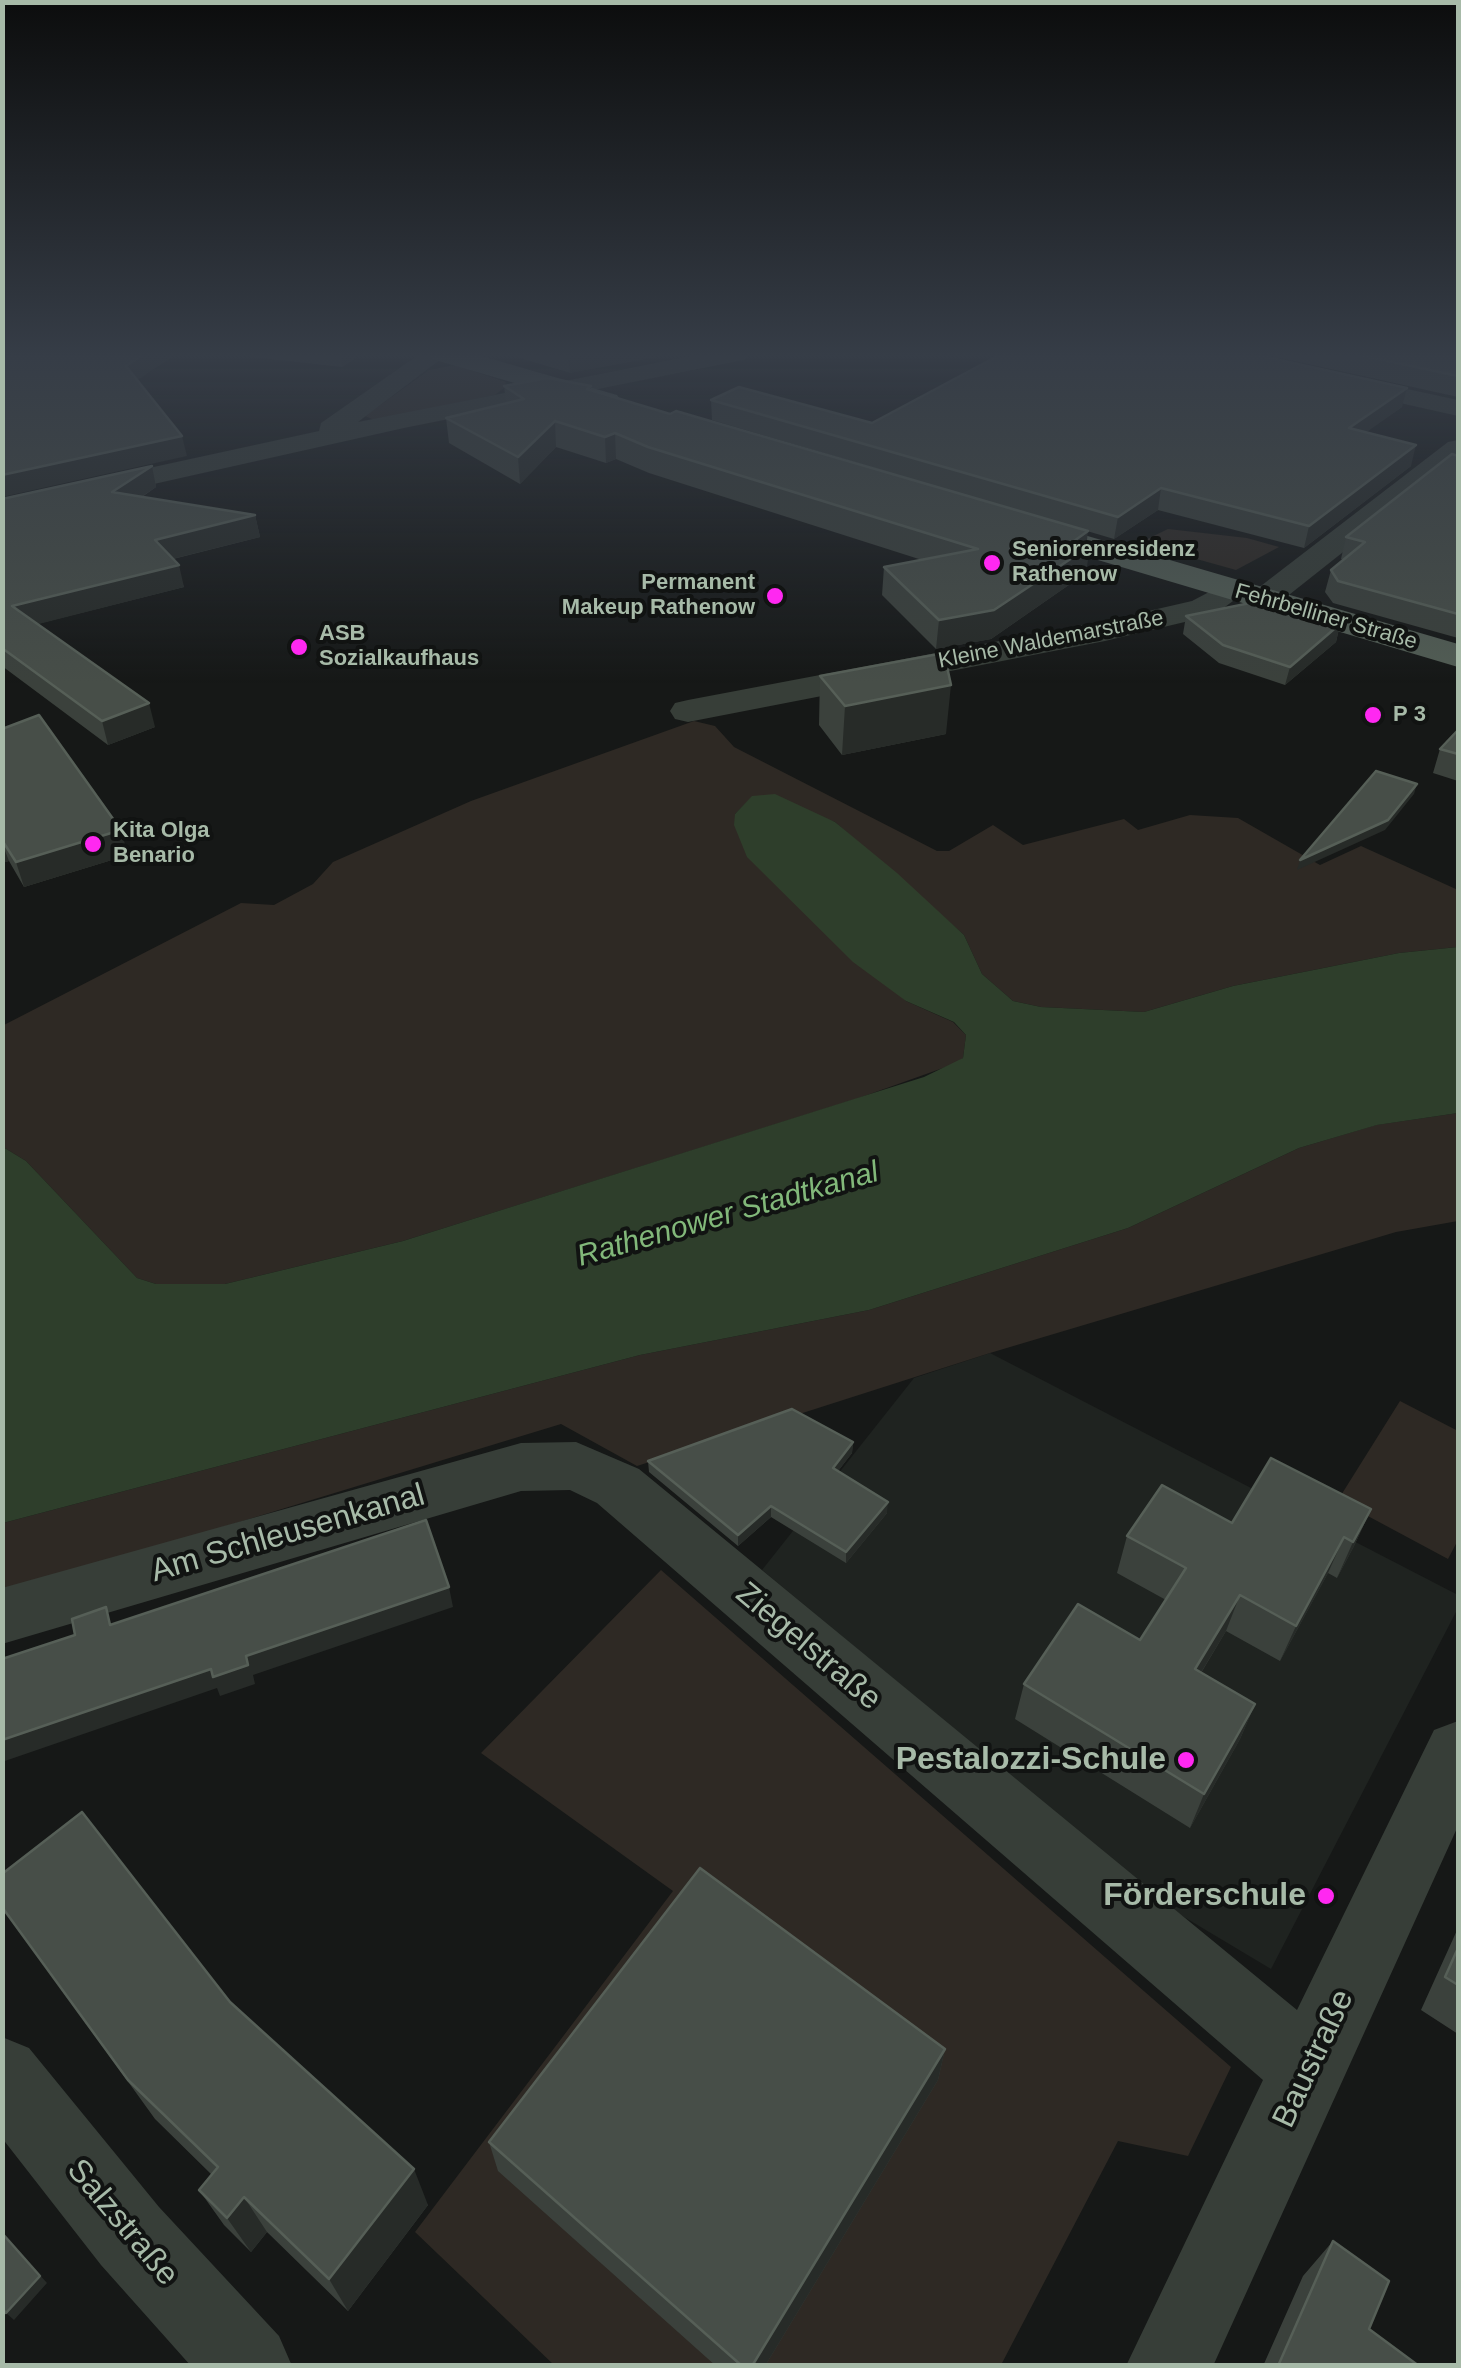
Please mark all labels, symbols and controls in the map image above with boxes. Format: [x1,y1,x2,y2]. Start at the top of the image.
place label: Seniorenresidenz Rathenow [1012,537,1195,588]
marker: Seniorenresidenz Rathenow [981,552,1003,574]
place label: Permanent Makeup Rathenow [562,570,755,622]
street label: Fehrbelliner Straße [1232,578,1420,656]
marker: Permanent Makeup Rathenow [764,585,786,607]
street label: Kleine Waldemarstraße [936,605,1166,675]
place label: ASB Sozialkaufhaus [319,621,479,672]
marker: ASB Sozialkaufhaus [288,636,310,658]
place label: P 3 [1393,702,1426,728]
marker: P 3 [1362,704,1384,726]
place label: Kita Olga Benario [113,818,210,869]
marker: Kita Olga Benario [82,833,104,855]
water label: Rathenower Stadtkanal [573,1155,883,1275]
street label: Am Schleusenkanal [147,1477,429,1591]
street label: Ziegelstraße [728,1575,888,1719]
place label: Pestalozzi-Schule [896,1741,1166,1779]
marker: Pestalozzi-Schule [1175,1749,1197,1771]
place label: Förderschule [1103,1877,1306,1915]
marker: Förderschule [1315,1885,1337,1907]
street label: Baustraße [1265,1984,1363,2134]
street label: Salzstraße [58,2152,186,2294]

